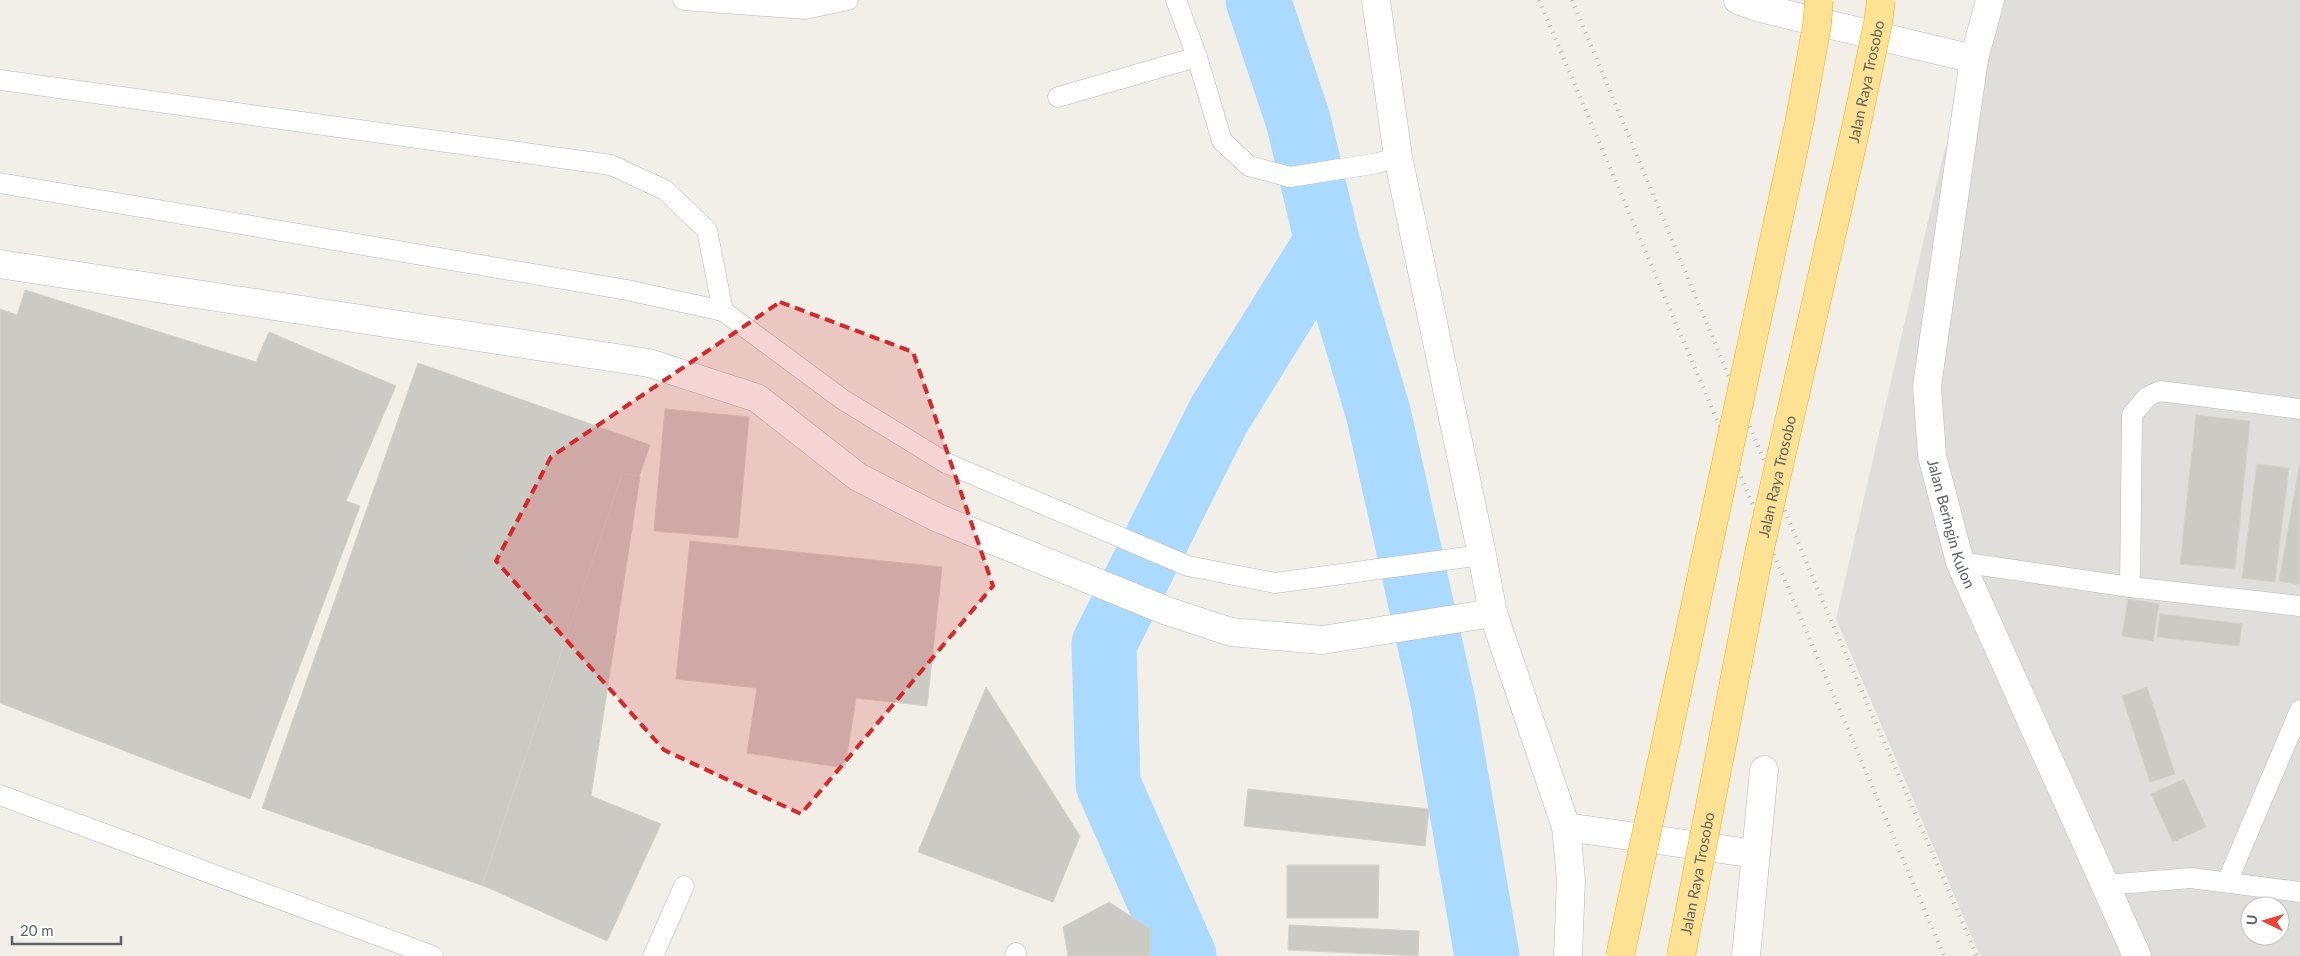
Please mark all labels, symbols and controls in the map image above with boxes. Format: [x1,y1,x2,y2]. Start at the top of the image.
street label: Jalan Raya Trosobo [1844,19,1887,144]
street label: Jalan Raya Trosobo [1754,414,1799,539]
street label: Jalan Beringin Kulon [1924,457,1980,591]
street label: Jalan Raya Trosobo [1676,811,1718,936]
north arrow [2240,896,2290,946]
scale bar [12,914,121,946]
text: U [2243,914,2260,926]
text: 20 m [20,921,54,939]

